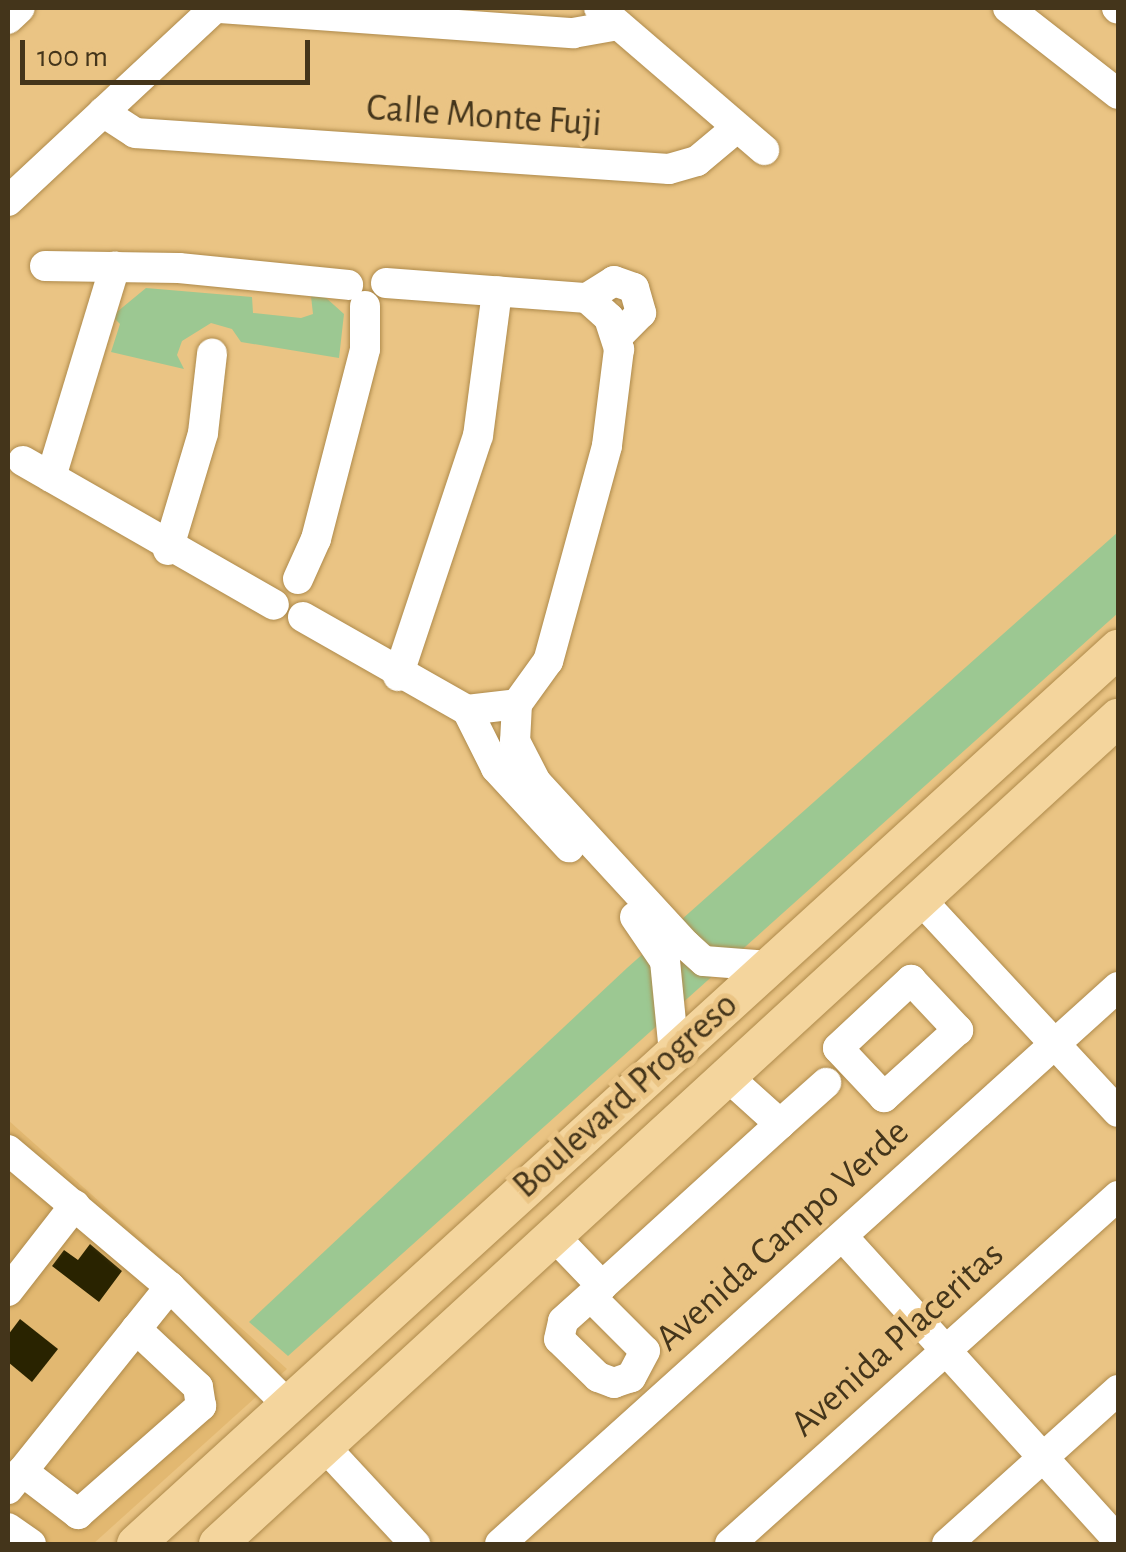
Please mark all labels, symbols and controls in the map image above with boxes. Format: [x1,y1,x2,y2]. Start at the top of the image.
scale bar [25,20,315,82]
text: 100 m [37,42,108,72]
street label: Calle Monte Fuji [365,86,603,148]
street label: Boulevard Progreso [504,983,748,1209]
street label: Avenida Campo Verde [647,1110,919,1362]
street label: Avenida Placeritas [782,1233,1014,1447]

